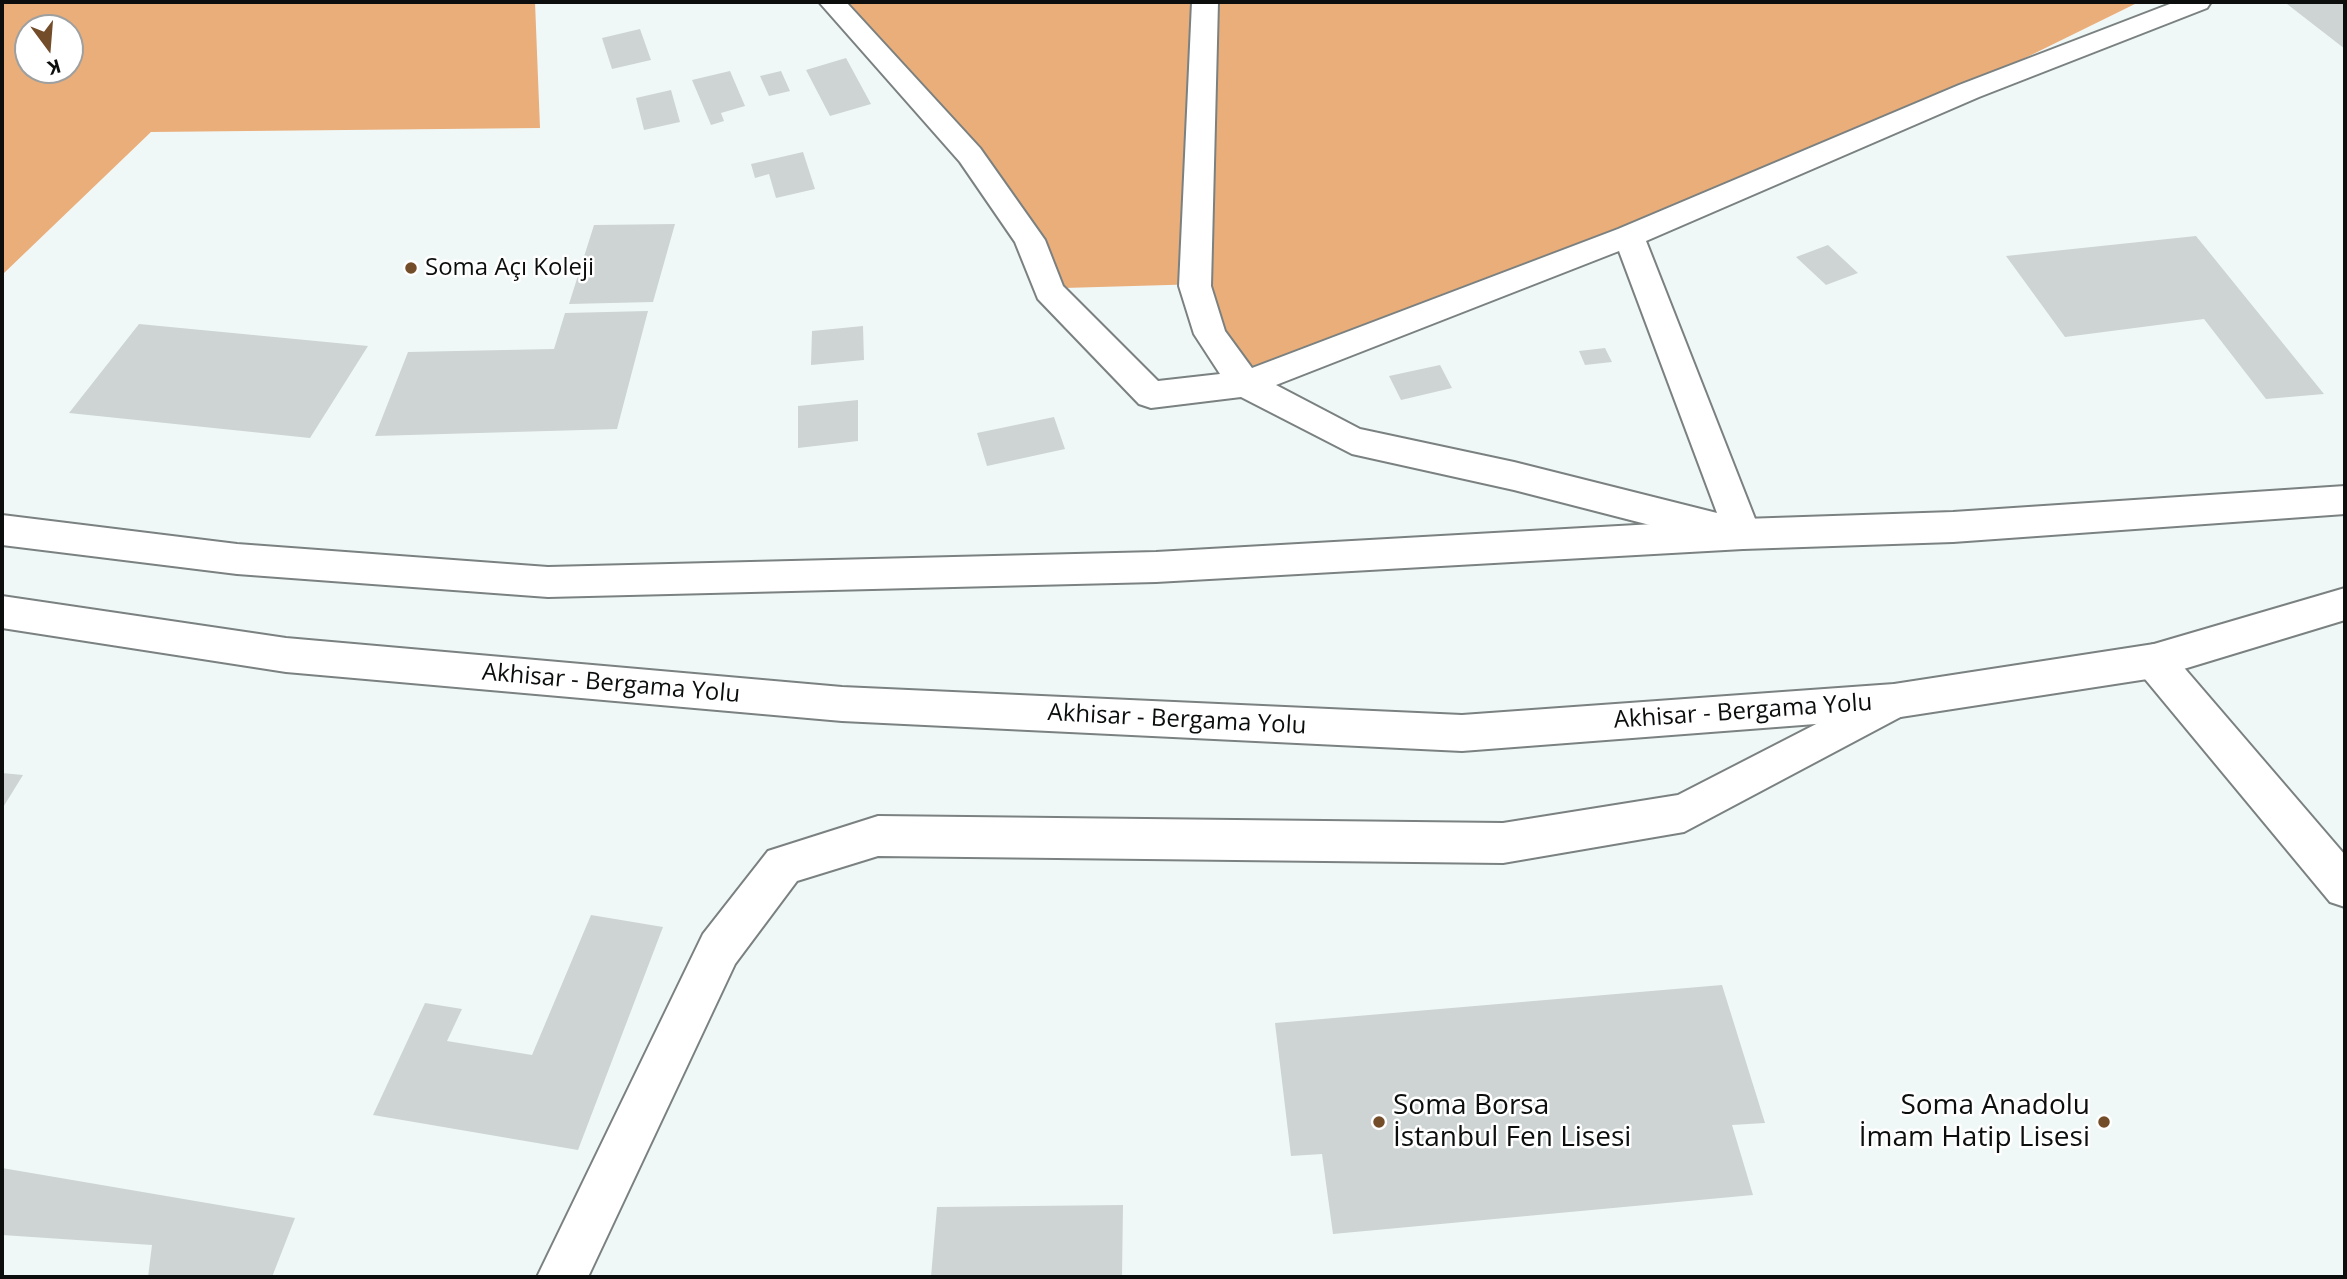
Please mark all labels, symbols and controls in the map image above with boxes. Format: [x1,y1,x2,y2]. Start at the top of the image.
north arrow [14,14,84,84]
text: K [45,53,64,82]
place label: Soma Açı Koleji [425,254,594,282]
marker: Soma Açı Koleji [403,260,419,276]
street label: Akhisar - Bergama Yolu [481,658,741,710]
street label: Akhisar - Bergama Yolu [1613,689,1873,735]
street label: Akhisar - Bergama Yolu [1047,699,1307,741]
place label: Soma Borsa İstanbul Fen Lisesi [1393,1089,1631,1155]
place label: Soma Anadolu İmam Hatip Lisesi [1859,1089,2090,1155]
marker: Soma Borsa İstanbul Fen Lisesi [1371,1114,1387,1130]
marker: Soma Anadolu İmam Hatip Lisesi [2096,1114,2112,1130]

